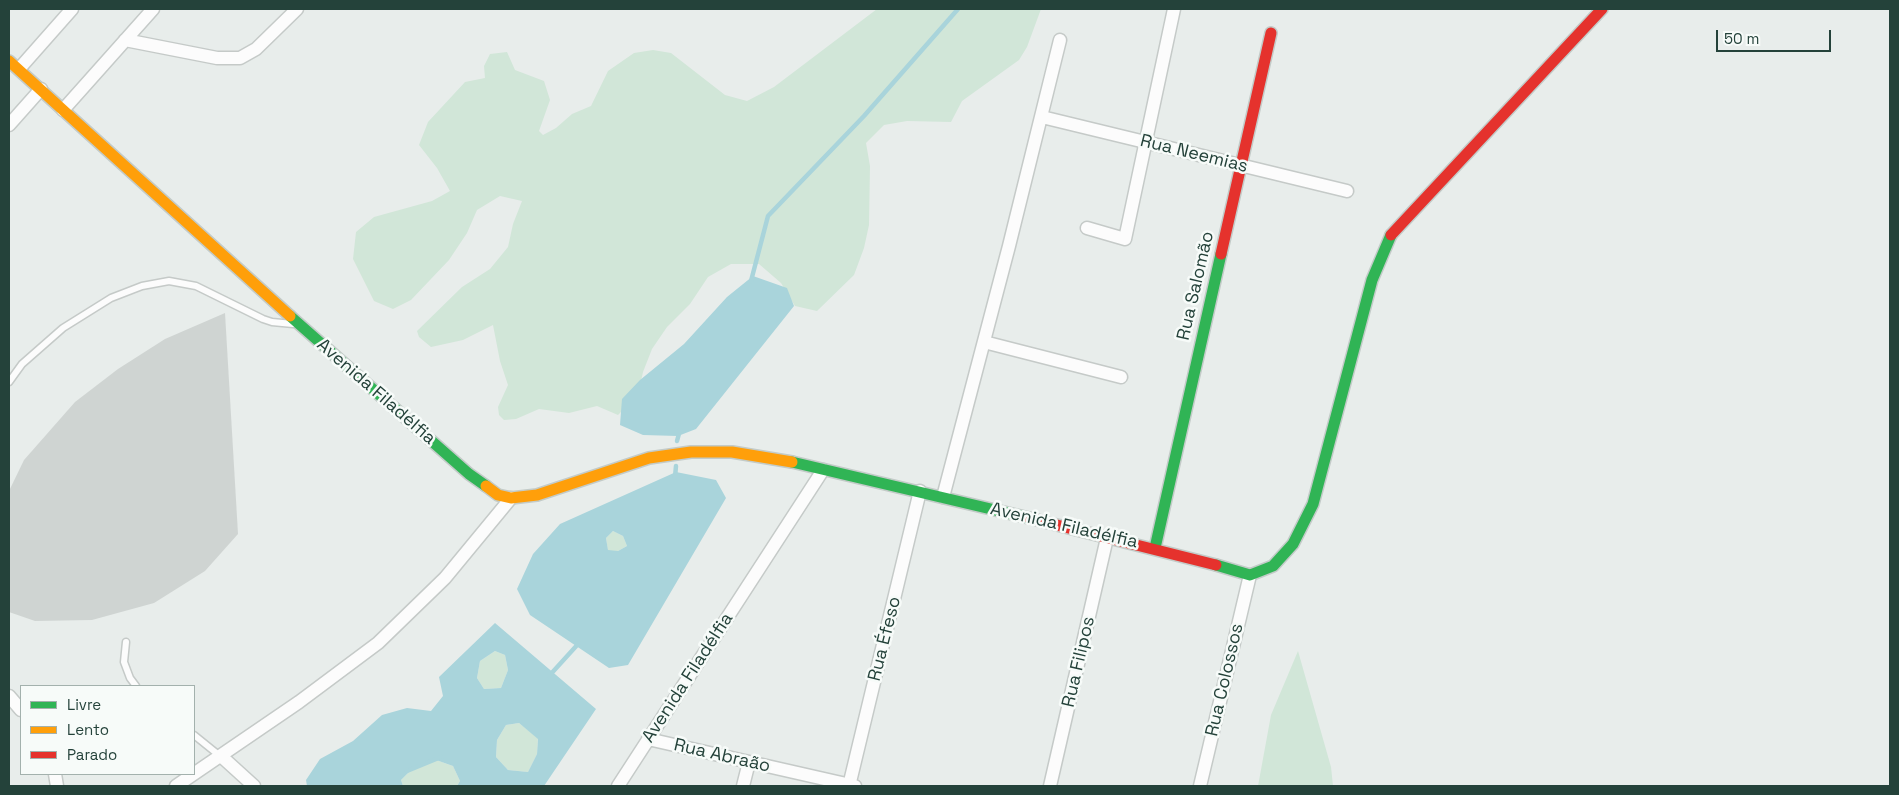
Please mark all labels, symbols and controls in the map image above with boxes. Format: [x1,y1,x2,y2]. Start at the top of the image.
scale bar [1719,20,1834,52]
text: 50 m [1724,29,1759,48]
street label: Rua Neemias [1138,130,1250,178]
street label: Rua Salomão [1173,230,1219,342]
street label: Avenida Filadélfia [312,334,440,450]
street label: Avenida Filadélfia [988,499,1140,553]
street label: Rua Éfeso [864,595,906,683]
street label: Avenida Filadélfia [638,609,738,747]
street label: Rua Filipos [1058,615,1100,709]
street label: Rua Colossos [1202,621,1248,739]
legend [20,685,195,775]
text: Livre [67,695,101,714]
text: Lento [67,720,109,739]
street label: Rua Abraão [672,734,772,778]
text: Parado [67,745,117,764]

